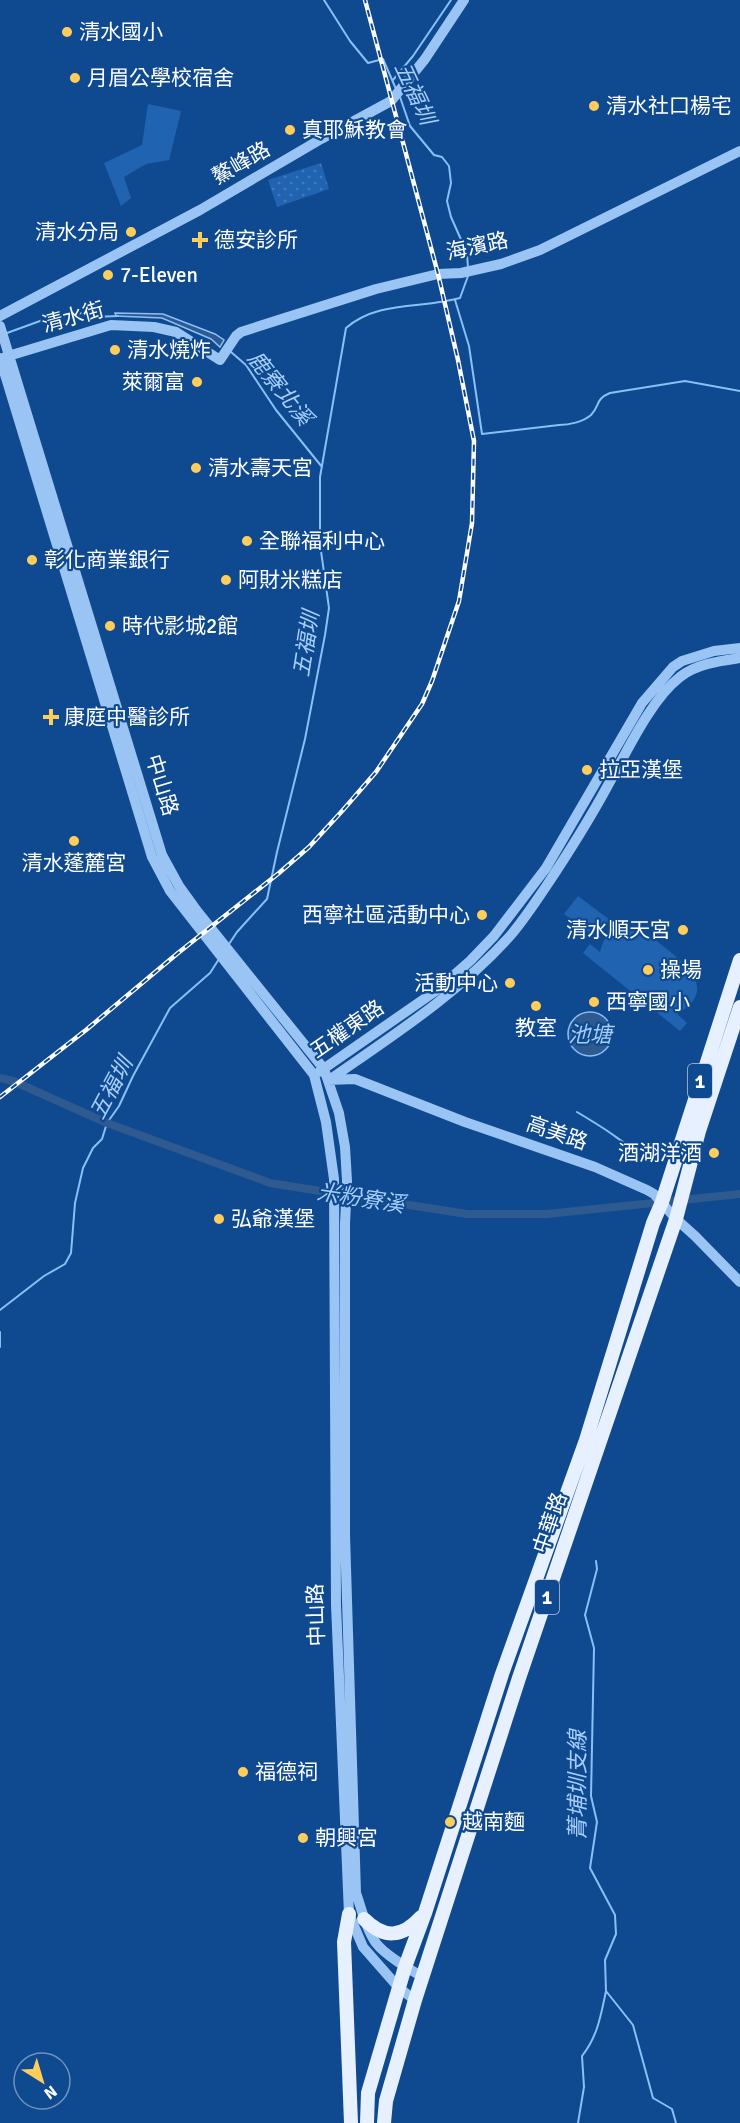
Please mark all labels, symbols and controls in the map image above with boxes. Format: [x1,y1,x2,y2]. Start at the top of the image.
place label: 清水國小 [79,19,163,45]
marker: 清水國小 [60,25,74,39]
water label: 五福圳 [389,57,442,131]
place label: 月眉公學校宿舍 [87,65,234,91]
marker: 月眉公學校宿舍 [68,71,82,85]
place label: 清水社口楊宅 [606,93,732,119]
marker: 清水社口楊宅 [587,99,601,113]
place label: 真耶穌教會 [302,117,407,143]
marker: 真耶穌教會 [283,123,297,137]
street label: 鰲峰路 [207,136,275,190]
place label: 清水分局 [35,219,119,245]
marker: 清水分局 [124,225,138,239]
place label: 德安診所 [214,227,298,253]
street label: 海濱路 [443,227,511,265]
marker: 德安診所 [191,231,209,249]
place label: 7-Eleven [120,262,198,288]
marker: 7-Eleven [101,268,115,282]
street label: 清水街 [39,296,107,338]
place label: 清水燒炸 [127,337,211,363]
marker: 清水燒炸 [108,343,122,357]
water label: 鹿寮北溪 [242,345,320,433]
place label: 萊爾富 [122,369,185,395]
marker: 萊爾富 [190,375,204,389]
place label: 清水壽天宮 [208,455,313,481]
marker: 清水壽天宮 [189,461,203,475]
place label: 全聯福利中心 [259,528,385,554]
marker: 全聯福利中心 [240,534,254,548]
place label: 彰化商業銀行 [44,547,170,573]
marker: 彰化商業銀行 [25,553,39,567]
place label: 阿財米糕店 [238,567,343,593]
marker: 阿財米糕店 [219,573,233,587]
water label: 五福圳 [288,606,325,679]
place label: 時代影城2館 [122,613,238,639]
marker: 時代影城2館 [103,619,117,633]
place label: 康庭中醫診所 [64,704,190,730]
marker: 康庭中醫診所 [42,708,60,726]
street label: 中山路 [140,751,184,819]
place label: 拉亞漢堡 [599,757,683,783]
marker: 拉亞漢堡 [580,763,594,777]
marker: 清水蓬麓宮 [67,834,81,848]
place label: 清水蓬麓宮 [22,850,127,876]
place label: 西寧社區活動中心 [302,902,470,928]
marker: 西寧社區活動中心 [475,908,489,922]
place label: 清水順天宮 [566,917,671,943]
marker: 清水順天宮 [676,923,690,937]
place label: 操場 [660,957,702,983]
marker: 操場 [641,963,655,977]
place label: 活動中心 [414,970,498,996]
marker: 活動中心 [503,976,517,990]
place label: 西寧國小 [606,989,690,1015]
street label: 五權東路 [305,994,389,1064]
marker: 西寧國小 [587,995,601,1009]
marker: 教室 [529,999,543,1013]
place label: 教室 [515,1015,557,1041]
water label: 池塘 [568,1021,616,1048]
water label: 五福圳 [84,1050,140,1123]
road number: 1 [688,1064,712,1098]
street label: 高美路 [523,1110,591,1156]
place label: 酒湖洋酒 [618,1140,702,1166]
marker: 酒湖洋酒 [707,1146,721,1160]
water label: 米粉寮溪 [315,1178,410,1219]
place label: 弘爺漢堡 [231,1206,315,1232]
marker: 弘爺漢堡 [212,1212,226,1226]
street label: 中華路 [527,1489,573,1557]
road number: 1 [535,1580,559,1614]
street label: 中山路 [302,1583,330,1647]
water label: 菁埔圳支線 [564,1727,591,1840]
place label: 福德祠 [255,1759,318,1785]
marker: 福德祠 [236,1765,250,1779]
place label: 越南麵 [462,1809,525,1835]
marker: 越南麵 [443,1815,457,1829]
place label: 朝興宮 [315,1825,378,1851]
marker: 朝興宮 [296,1831,310,1845]
north arrow [12,2051,72,2111]
text: N [40,2081,61,2104]

